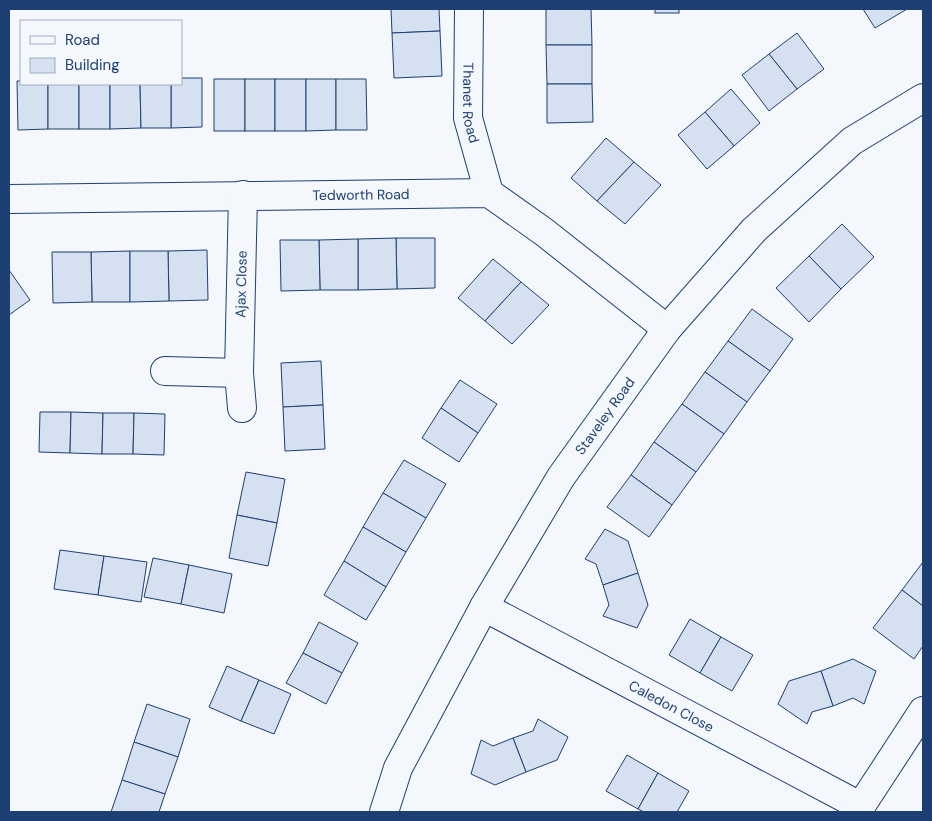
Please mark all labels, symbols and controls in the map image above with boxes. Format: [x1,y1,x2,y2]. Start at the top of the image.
legend [20,20,182,85]
text: Road [65,30,100,50]
text: Building [65,55,120,75]
street label: Thanet Road [459,62,484,145]
street label: Tedworth Road [312,185,410,204]
street label: Ajax Close [231,250,251,318]
street label: Staveley Road [571,374,639,458]
street label: Caledon Close [626,676,717,736]

